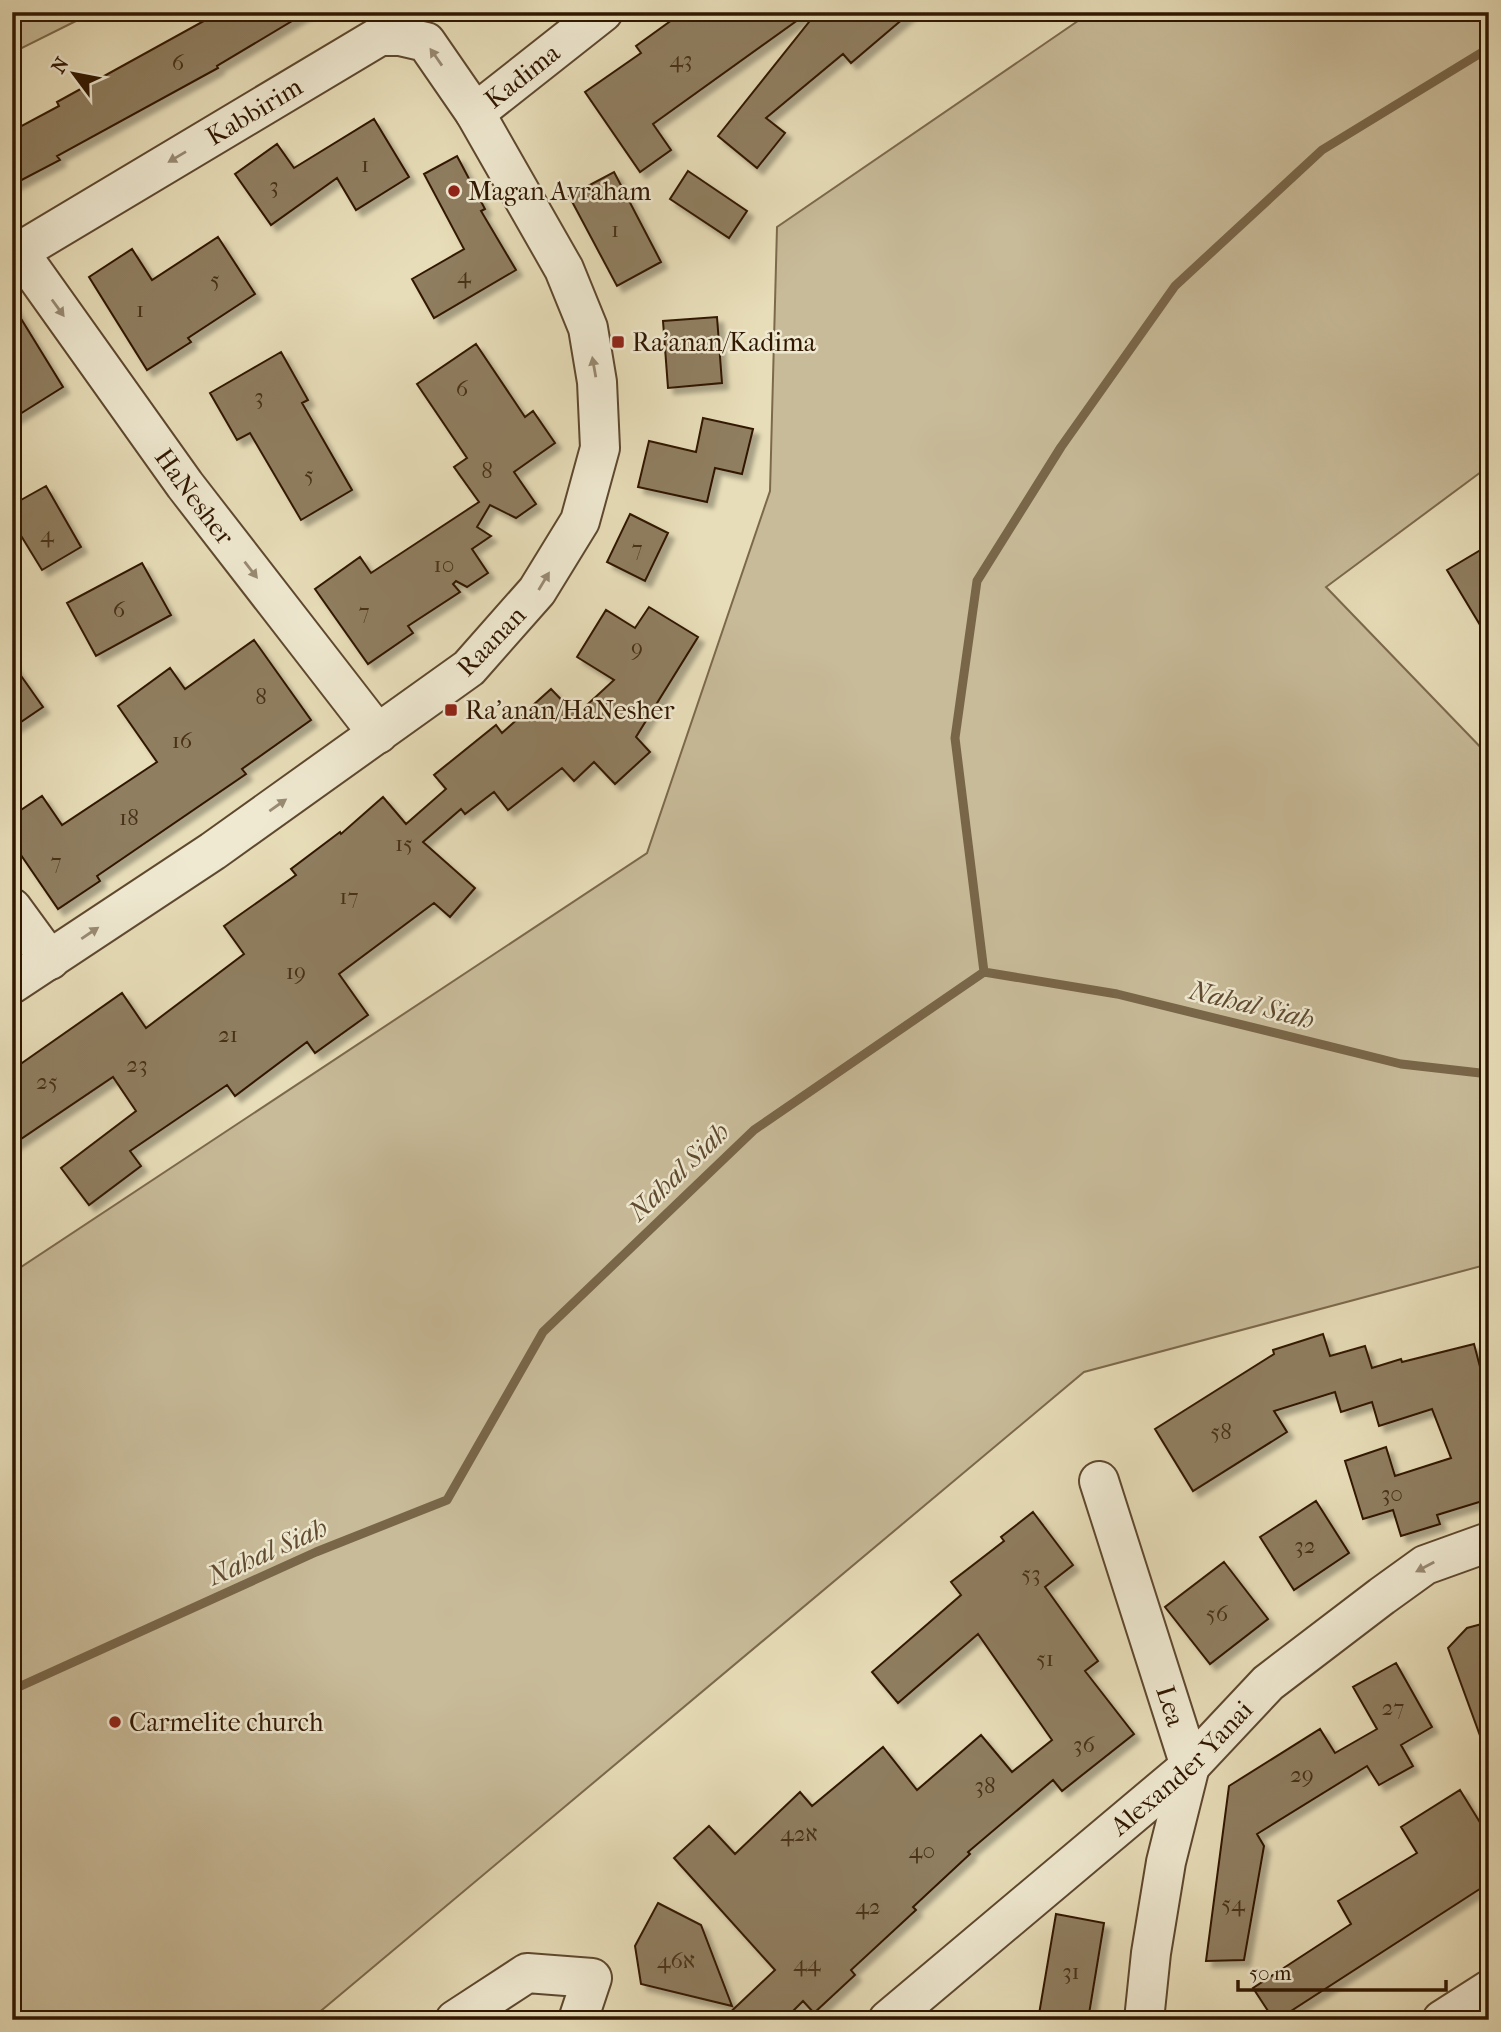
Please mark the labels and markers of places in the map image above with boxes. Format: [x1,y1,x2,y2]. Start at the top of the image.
place label: Magan Avraham [468,176,651,207]
marker: Magan Avraham [446,183,462,199]
place label: Ra'anan/Kadima [632,327,817,358]
marker: Ra'anan/Kadima [610,334,626,350]
place label: Ra'anan/HaNesher [465,695,675,726]
marker: Ra'anan/HaNesher [443,702,459,718]
place label: Carmelite church [129,1707,324,1738]
marker: Carmelite church [107,1714,123,1730]

